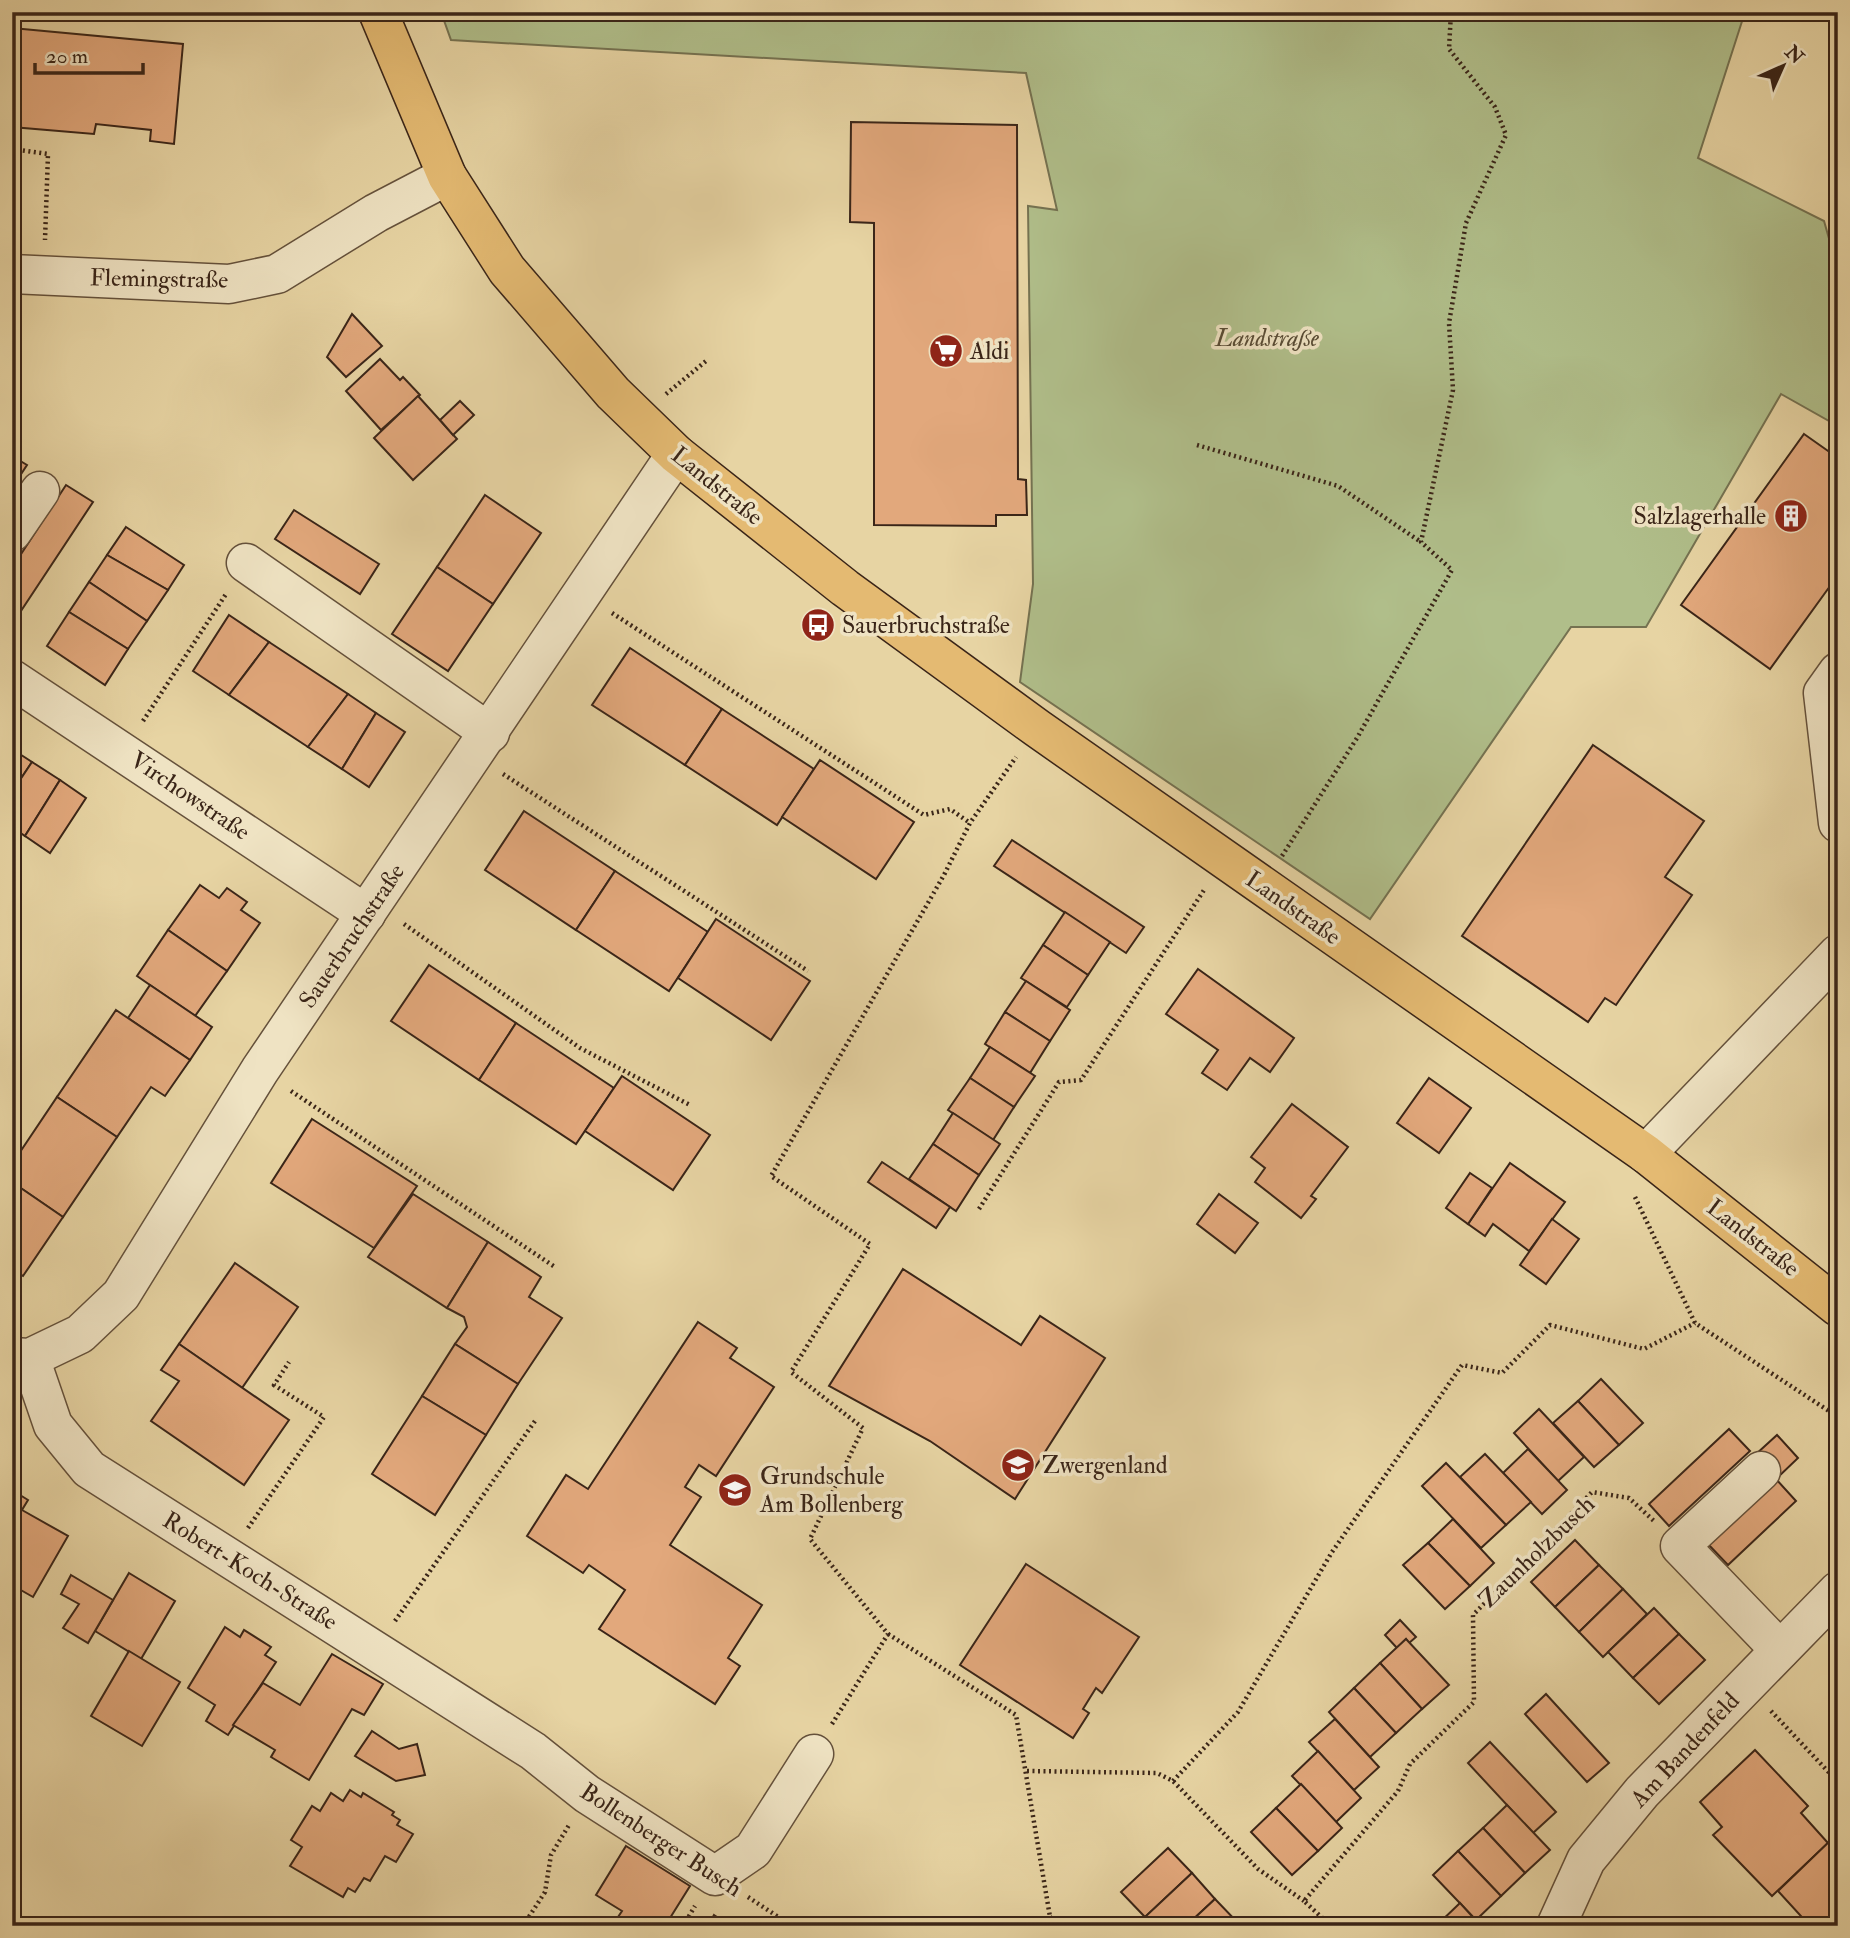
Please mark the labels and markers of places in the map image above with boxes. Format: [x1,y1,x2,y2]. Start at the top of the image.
supermarket icon: Aldi [927,332,965,370]
place label: Aldi [969,336,1010,367]
building icon: Salzlagerhalle [1772,497,1810,535]
place label: Salzlagerhalle [1634,501,1766,532]
bus stop icon: Sauerbruchstraße [799,606,837,644]
place label: Sauerbruchstraße [842,610,1010,641]
school or university icon: Zwergenland [999,1446,1037,1484]
place label: Zwergenland [1042,1450,1168,1481]
place label: Grundschule Am Bollenberg [759,1461,904,1520]
school or university icon: Grundschule Am Bollenberg [716,1471,754,1509]

